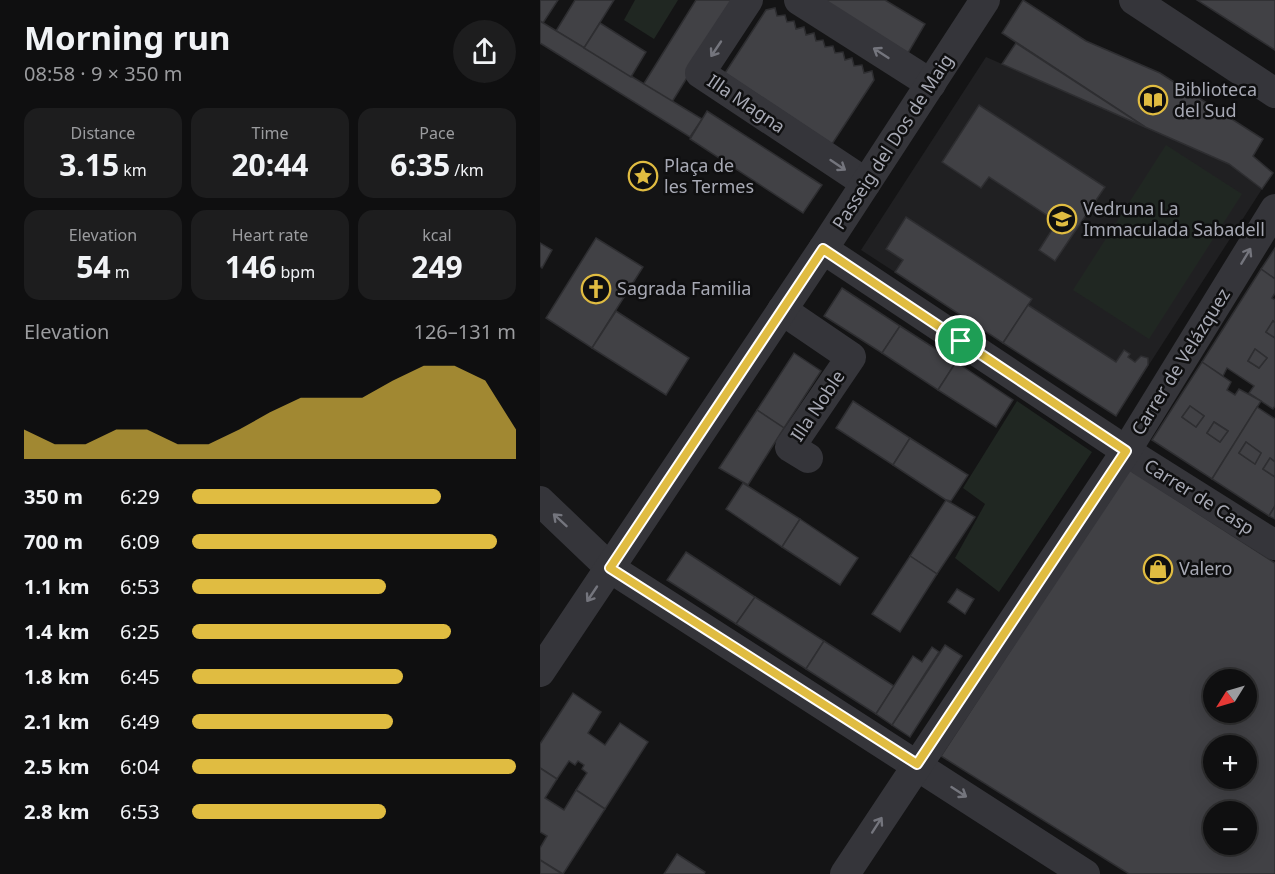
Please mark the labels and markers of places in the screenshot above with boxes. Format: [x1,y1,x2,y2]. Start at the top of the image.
place label: Biblioteca del Sud [1174,77,1257,122]
library icon: Biblioteca del Sud [1137,84,1169,116]
place label: Plaça de les Termes [664,153,754,198]
place icon: Plaça de les Termes [627,160,659,192]
place label: Vedruna La Immaculada Sabadell [1083,196,1265,241]
school or university icon: Vedruna La Immaculada Sabadell [1046,203,1078,235]
church icon: Sagrada Familia [580,273,612,305]
place label: Sagrada Familia [617,276,751,300]
pin [935,315,986,366]
shop icon: Valero [1142,553,1174,585]
place label: Valero [1179,556,1232,580]

